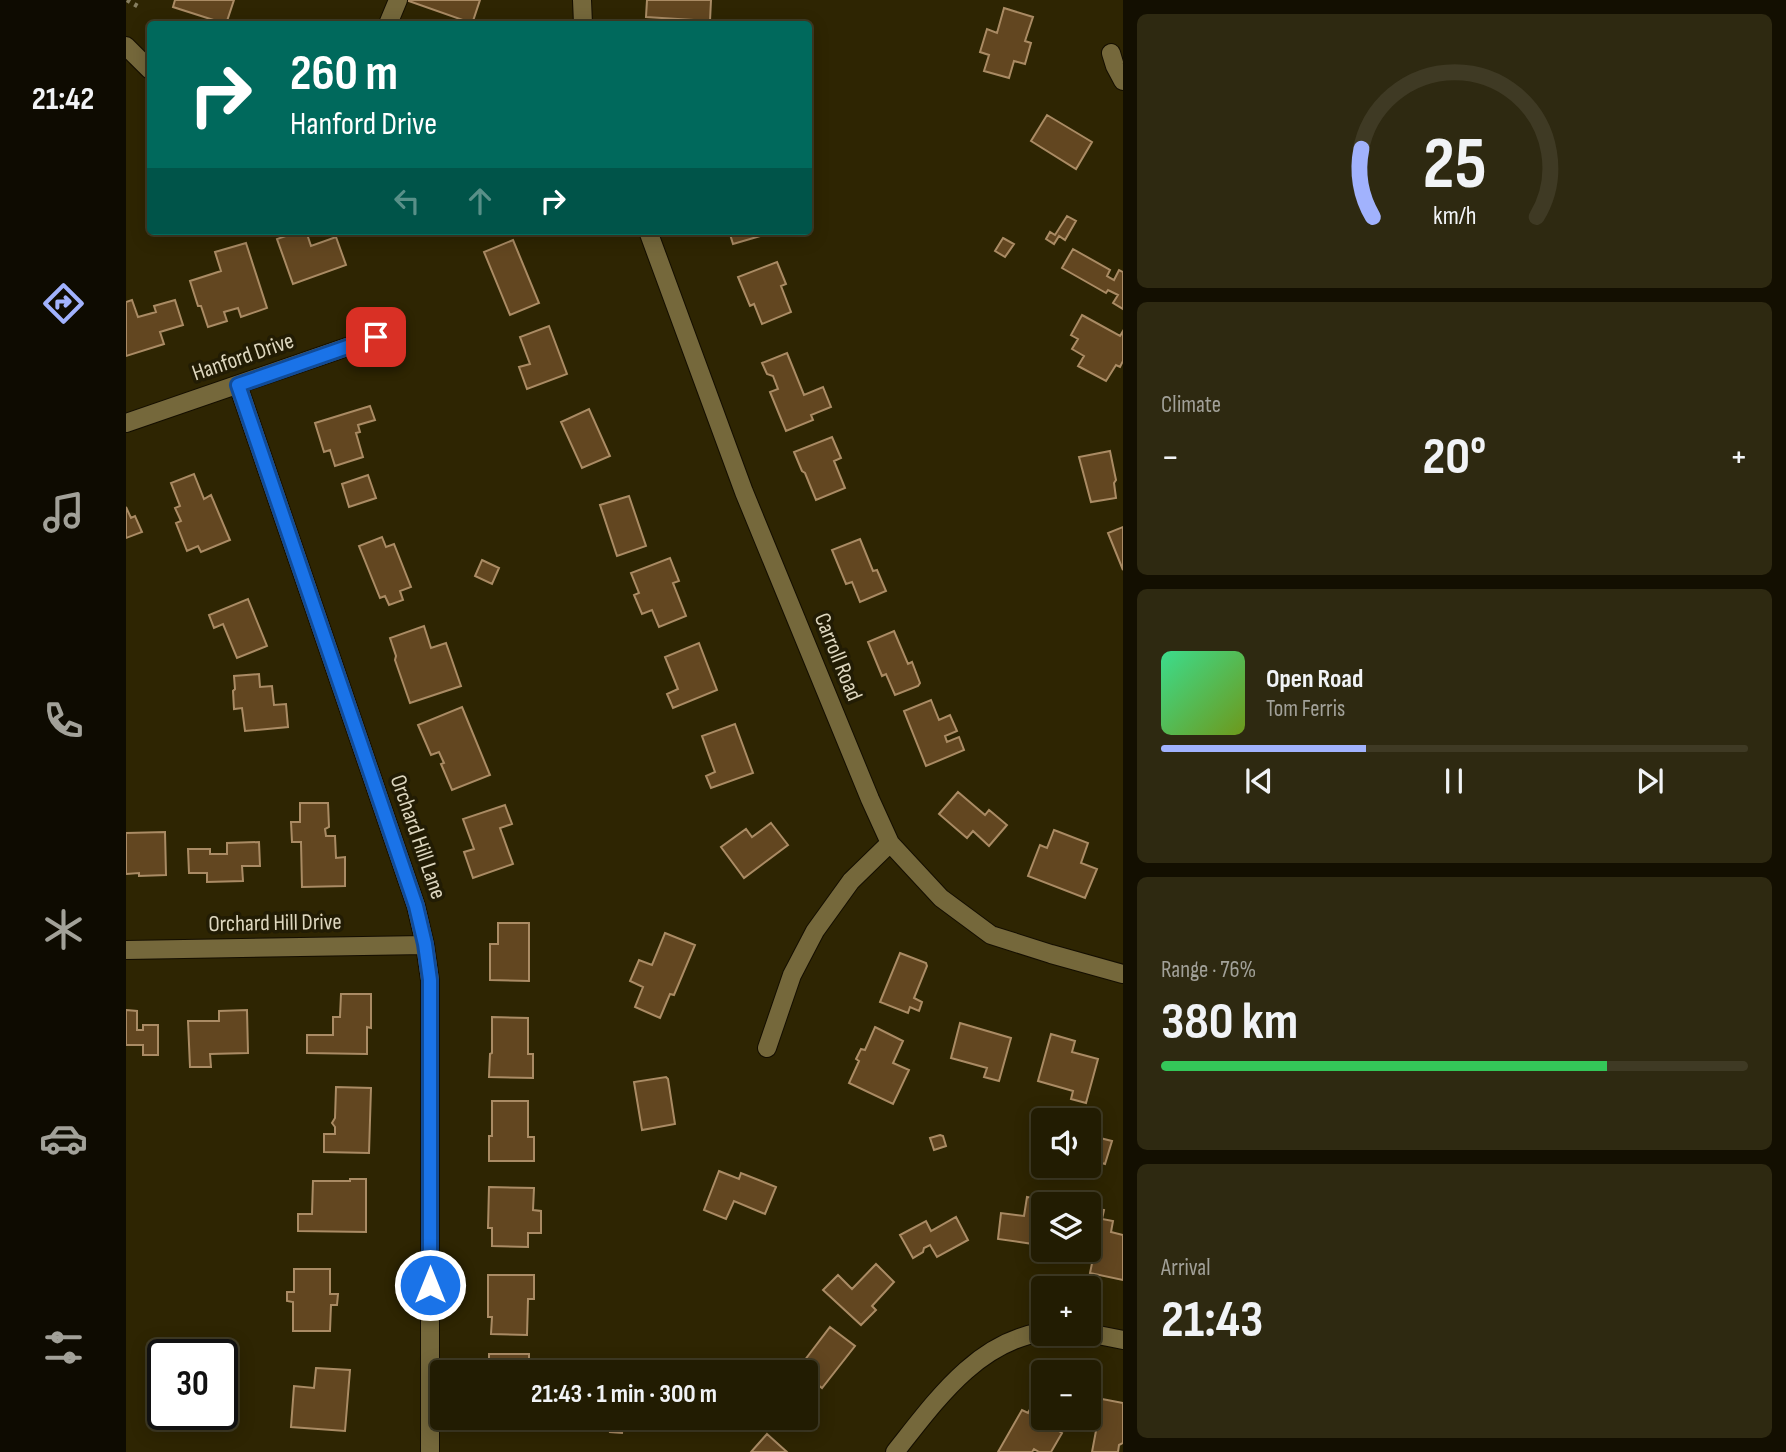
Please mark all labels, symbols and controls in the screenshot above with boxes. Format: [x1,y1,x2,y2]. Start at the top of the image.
text: 260 m [290,45,398,104]
icon: right [175,49,266,140]
text: 21:42 [32,80,94,119]
text: Hanford Drive [290,105,437,144]
text: 25 [1423,121,1486,209]
icon: left [388,182,426,220]
icon: ahead [461,182,499,220]
icon: right [534,182,572,220]
text: km/h [1433,201,1476,232]
icon: directions [39,279,88,328]
pin [346,307,406,367]
icon: arrive [357,318,395,356]
street label: Hanford Drive [188,327,298,387]
text: Climate [1161,391,1221,419]
text: 20° [1423,426,1486,489]
text: − [1161,435,1180,480]
text: + [1729,435,1748,480]
icon: music [39,488,88,537]
street label: Carroll Road [808,609,868,705]
text: Open Road [1266,664,1363,695]
text: Tom Ferris [1266,695,1345,723]
icon: phone [39,696,88,745]
icon: previous [1240,762,1278,800]
icon: pause [1435,762,1473,800]
icon: next [1631,762,1669,800]
street label: Orchard Hill Lane [384,771,452,903]
icon: climate [39,905,88,954]
street label: Orchard Hill Drive [208,908,342,938]
text: Range · 76% [1161,956,1256,984]
text: 380 km [1161,991,1298,1054]
map controls [1031,1108,1101,1430]
button: sound [1031,1108,1101,1178]
icon: car [39,1114,88,1163]
button: layers [1031,1192,1101,1262]
position arrow [393,1248,467,1322]
text: Arrival [1161,1254,1210,1282]
button: + [1031,1276,1101,1346]
text: 21:43 [1161,1289,1263,1352]
icon: filters [39,1323,88,1372]
speed limit sign: 30 [147,1339,238,1430]
button: − [1031,1360,1101,1430]
text: 21:43 · 1 min · 300 m [531,1379,717,1410]

